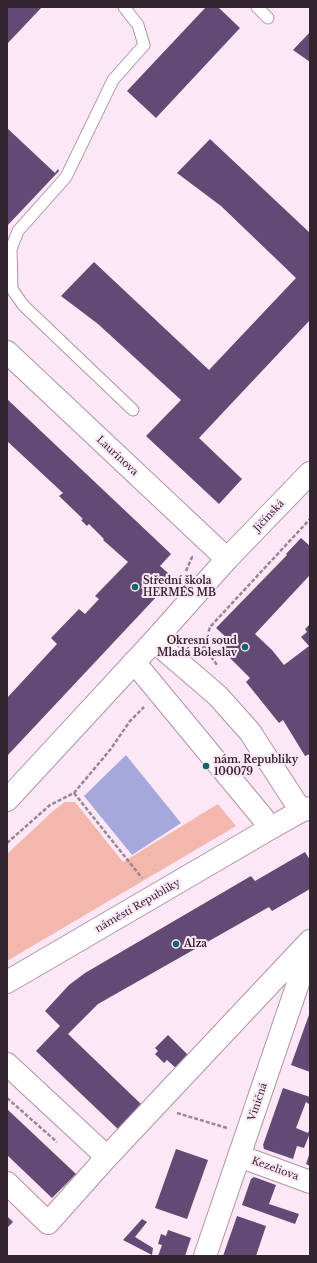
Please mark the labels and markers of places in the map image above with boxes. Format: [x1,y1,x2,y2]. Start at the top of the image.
place label: Střední škola HERMÉS MB [143,575,216,598]
marker: Střední škola HERMÉS MB [130,582,140,592]
place label: Okresní soud Mladá Boleslav [157,635,237,658]
marker: Okresní soud Mladá Boleslav [240,642,250,652]
place label: nám. Republiky 100079 [214,754,298,778]
marker: nám. Republiky 100079 [201,761,211,771]
place label: Alza [184,938,207,950]
marker: Alza [171,939,181,949]

